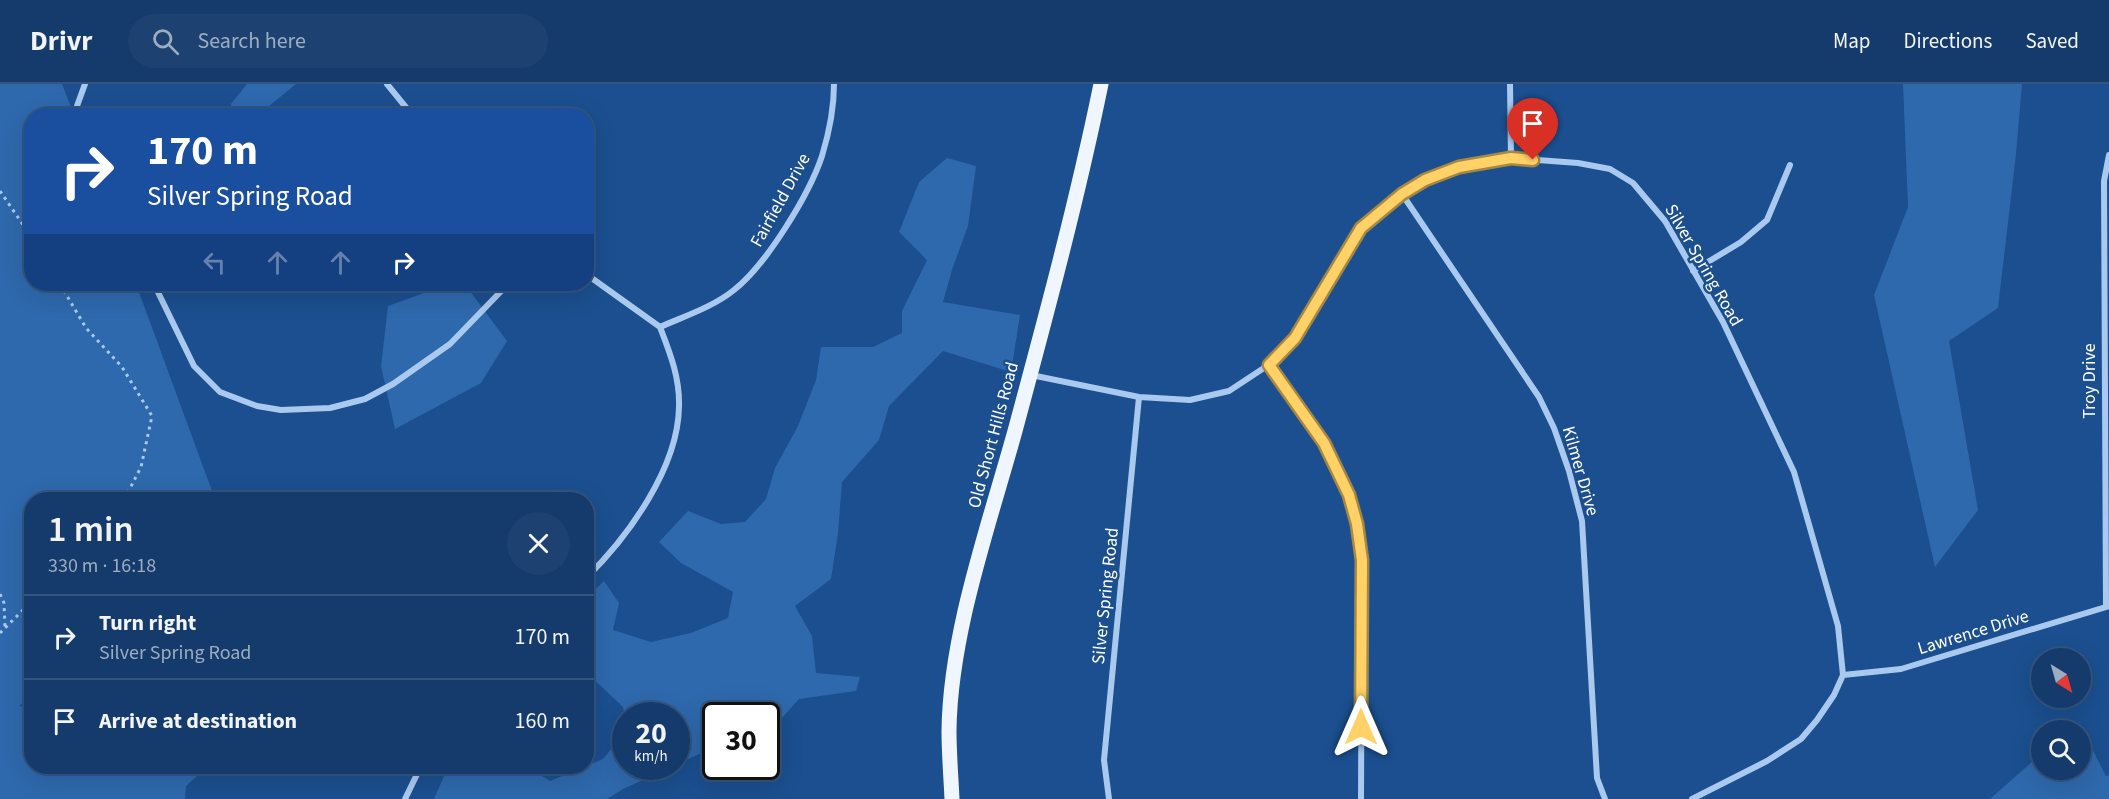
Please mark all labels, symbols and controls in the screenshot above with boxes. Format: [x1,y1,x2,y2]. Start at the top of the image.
search box [128,14,548,68]
text: Drivr [30,21,92,61]
icon: search [149,25,182,58]
text: Search here [197,25,306,57]
text: Map [1833,26,1871,56]
text: Directions [1904,26,1992,56]
text: Saved [2025,26,2079,56]
pin [1507,98,1558,160]
icon: arrive [1516,107,1549,140]
text: 170 m [147,121,258,181]
icon: right [48,132,126,210]
street label: Fairfield Drive [744,149,817,252]
text: Silver Spring Road [147,177,353,216]
street label: Silver Spring Road [1658,200,1749,331]
icon: left [198,246,231,279]
icon: ahead [261,246,294,279]
icon: ahead [324,246,357,279]
icon: right [387,246,420,279]
street label: Troy Drive [2077,343,2102,419]
street label: Old Short Hills Road [962,359,1025,511]
street label: Kilmer Drive [1556,423,1605,519]
text: 1 min [48,504,134,555]
button: close [507,512,570,575]
street label: Silver Spring Road [1086,527,1125,666]
text: 330 m · 16:18 [48,552,156,580]
street label: Lawrence Drive [1915,604,2032,661]
text: Turn right [99,607,196,639]
icon: right [48,621,81,654]
text: 170 m [515,621,570,653]
text: Silver Spring Road [99,639,251,667]
north arrow [2031,648,2091,708]
map controls [2031,648,2091,780]
position arrow [1329,695,1393,759]
speed limit sign: 30 [702,702,780,780]
icon: arrive [48,705,81,738]
text: Arrive at destination [99,705,297,737]
text: 160 m [515,705,570,737]
text: 20 [635,712,667,755]
button: search [2031,720,2091,780]
text: km/h [634,746,668,767]

